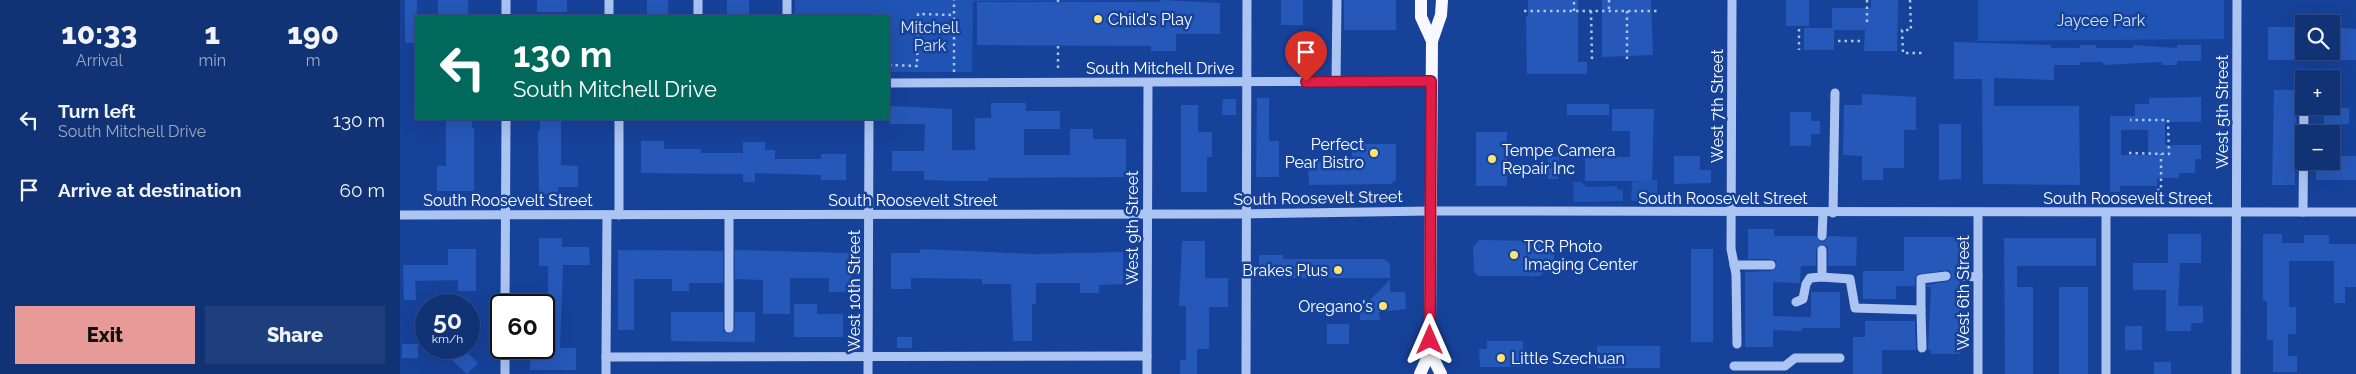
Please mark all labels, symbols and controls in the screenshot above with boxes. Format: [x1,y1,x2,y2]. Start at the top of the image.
place label: Child's Play [1108,10,1193,29]
park label: Jaycee Park [2057,11,2146,30]
marker: Child's Play [1092,13,1104,25]
map controls [2295,15,2340,170]
button: search [2295,15,2340,60]
text: 10:33 [61,16,137,51]
text: 1 [205,16,220,51]
text: 190 [287,16,339,51]
park label: Mitchell Park [901,18,960,55]
pin [1285,31,1327,82]
text: 130 m [513,34,612,75]
icon: left [430,35,495,100]
icon: arrive [1292,38,1320,66]
street label: West 7th Street [1708,48,1727,163]
text: Arrival [76,51,123,70]
text: min [199,51,226,70]
text: m [306,51,320,70]
street label: West 5th Street [2213,54,2232,169]
street label: South Mitchell Drive [1086,59,1234,78]
button: + [2295,70,2340,115]
text: South Mitchell Drive [513,76,717,102]
text: Turn left [58,100,135,122]
icon: left [15,106,43,134]
text: 130 m [333,109,385,131]
text: South Mitchell Drive [58,122,206,141]
button: − [2295,125,2340,170]
place label: Perfect Pear Bistro [1285,135,1365,172]
place label: Tempe Camera Repair Inc [1502,141,1616,178]
marker: Perfect Pear Bistro [1368,147,1380,159]
marker: Tempe Camera Repair Inc [1486,153,1498,165]
street label: West 9th Street [1123,170,1142,285]
icon: arrive [15,176,43,204]
text: Arrive at destination [58,179,242,201]
text: 60 m [340,179,385,201]
street label: South Roosevelt Street [1233,187,1403,209]
street label: South Roosevelt Street [1638,189,1808,208]
street label: South Roosevelt Street [2043,189,2213,208]
street label: South Roosevelt Street [423,191,593,210]
street label: South Roosevelt Street [828,191,998,210]
street label: West 10th Street [845,229,864,352]
street label: West 6th Street [1954,235,1973,351]
place label: TCR Photo Imaging Center [1524,237,1638,274]
marker: TCR Photo Imaging Center [1508,249,1520,261]
place label: Brakes Plus [1242,261,1328,280]
marker: Brakes Plus [1332,264,1344,276]
speed limit sign: 60 [490,294,555,359]
place label: Oregano's [1298,297,1373,316]
marker: Oregano's [1377,300,1389,312]
text: 50 [433,305,462,335]
button: Exit [15,306,195,364]
button: Share [205,306,385,364]
position arrow [1403,313,1455,365]
text: km/h [432,332,463,346]
place label: Little Szechuan [1511,349,1625,368]
marker: Little Szechuan [1495,352,1507,364]

